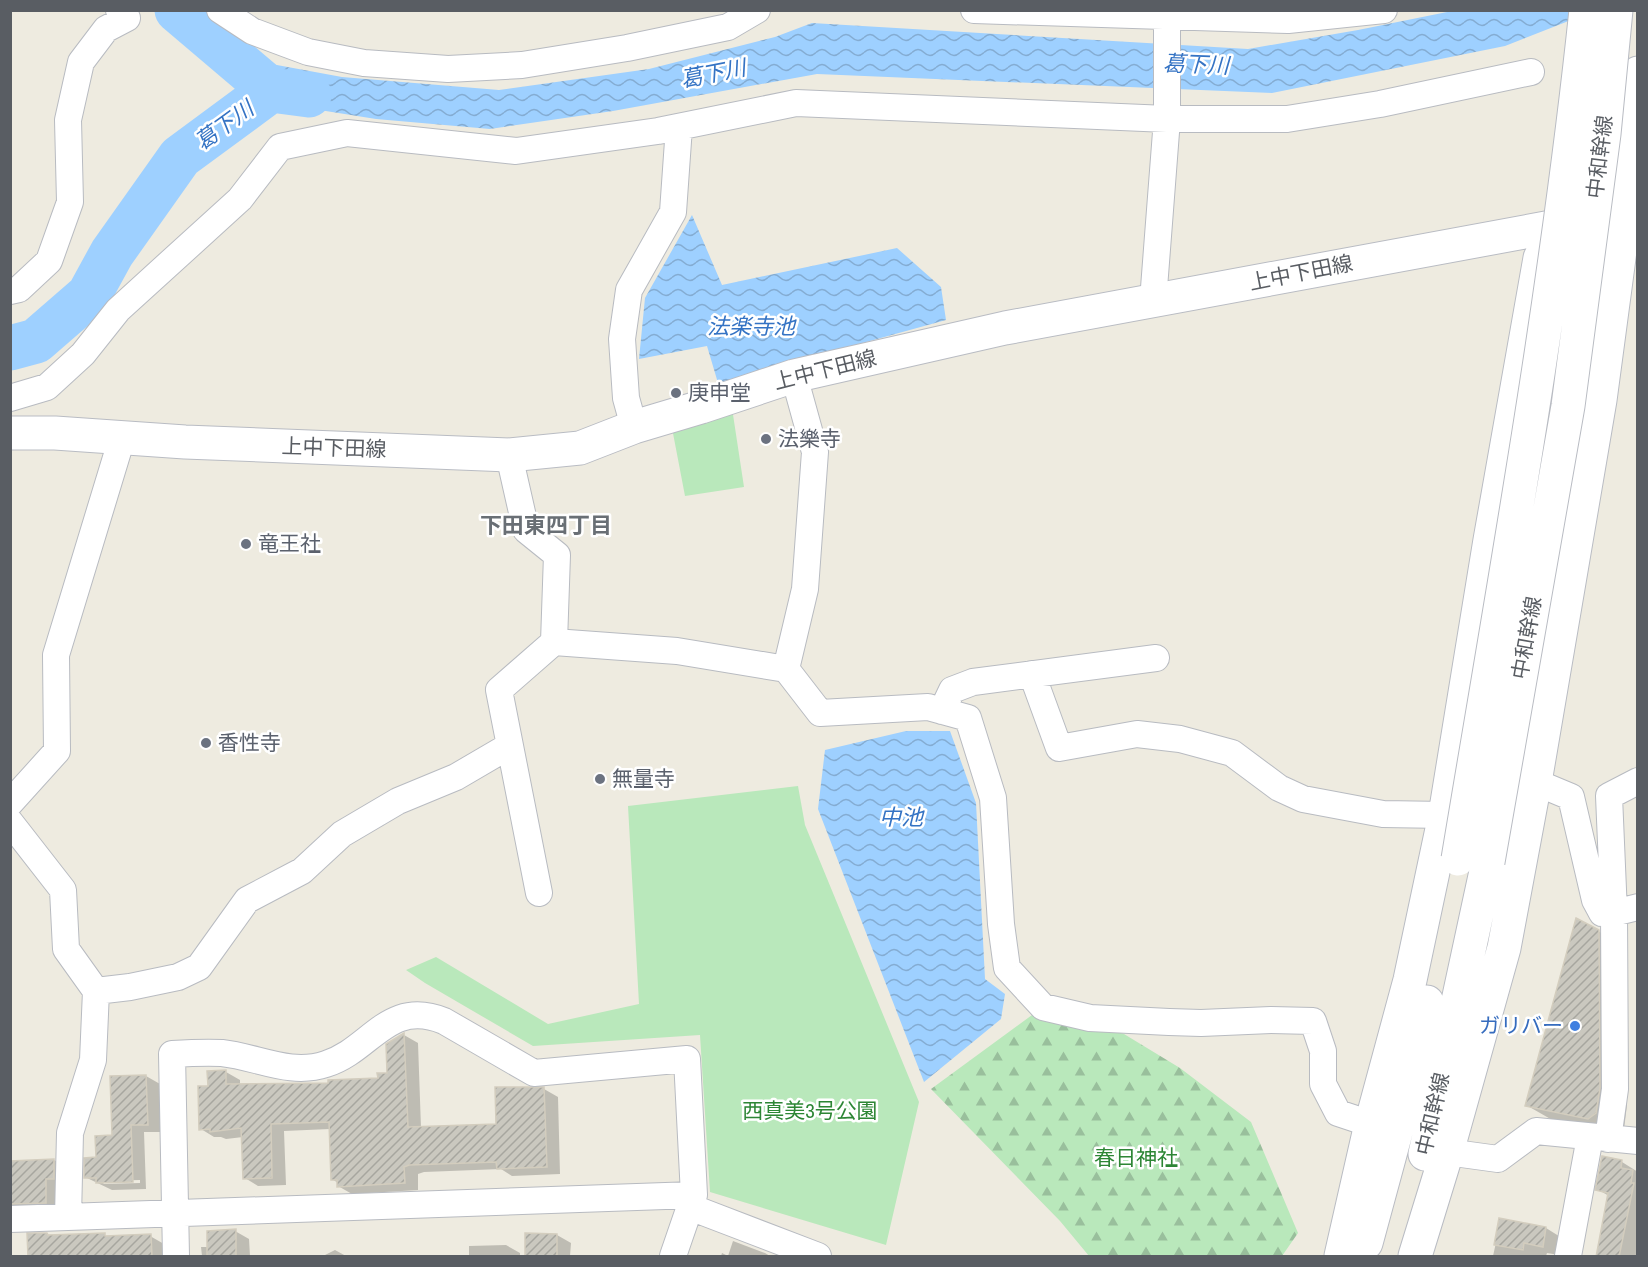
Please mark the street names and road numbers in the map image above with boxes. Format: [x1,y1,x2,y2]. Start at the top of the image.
street label: 中和幹線 [1580,113,1619,200]
street label: 上中下田線 [1247,248,1355,297]
street label: 上中下田線 [770,343,879,396]
street label: 上中下田線 [281,431,387,464]
street label: 中和幹線 [1505,594,1548,682]
street label: 中和幹線 [1409,1070,1456,1158]

